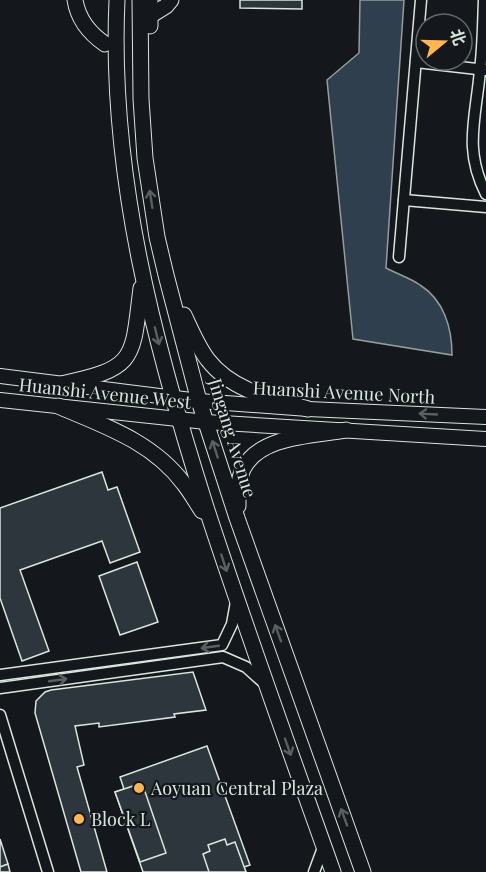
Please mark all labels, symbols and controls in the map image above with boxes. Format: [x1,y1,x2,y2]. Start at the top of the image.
north arrow [414,12,474,72]
text: 北 [446,26,471,48]
one-way arrow [145,190,156,210]
one-way arrow [151,326,163,345]
street label: Huanshi Avenue West [18,372,193,414]
street label: Jingang Avenue [203,375,262,500]
street label: Huanshi Avenue North [252,375,436,409]
one-way arrow [418,409,438,420]
one-way arrow [208,440,219,459]
one-way arrow [219,553,230,572]
one-way arrow [271,625,282,643]
one-way arrow [201,642,221,653]
one-way arrow [48,674,67,685]
one-way arrow [284,737,295,756]
place label: Aoyuan Central Plaza [150,776,323,800]
marker: Aoyuan Central Plaza [132,781,146,795]
place label: Block L [91,807,151,831]
one-way arrow [337,808,348,827]
marker: Block L [72,812,86,826]

